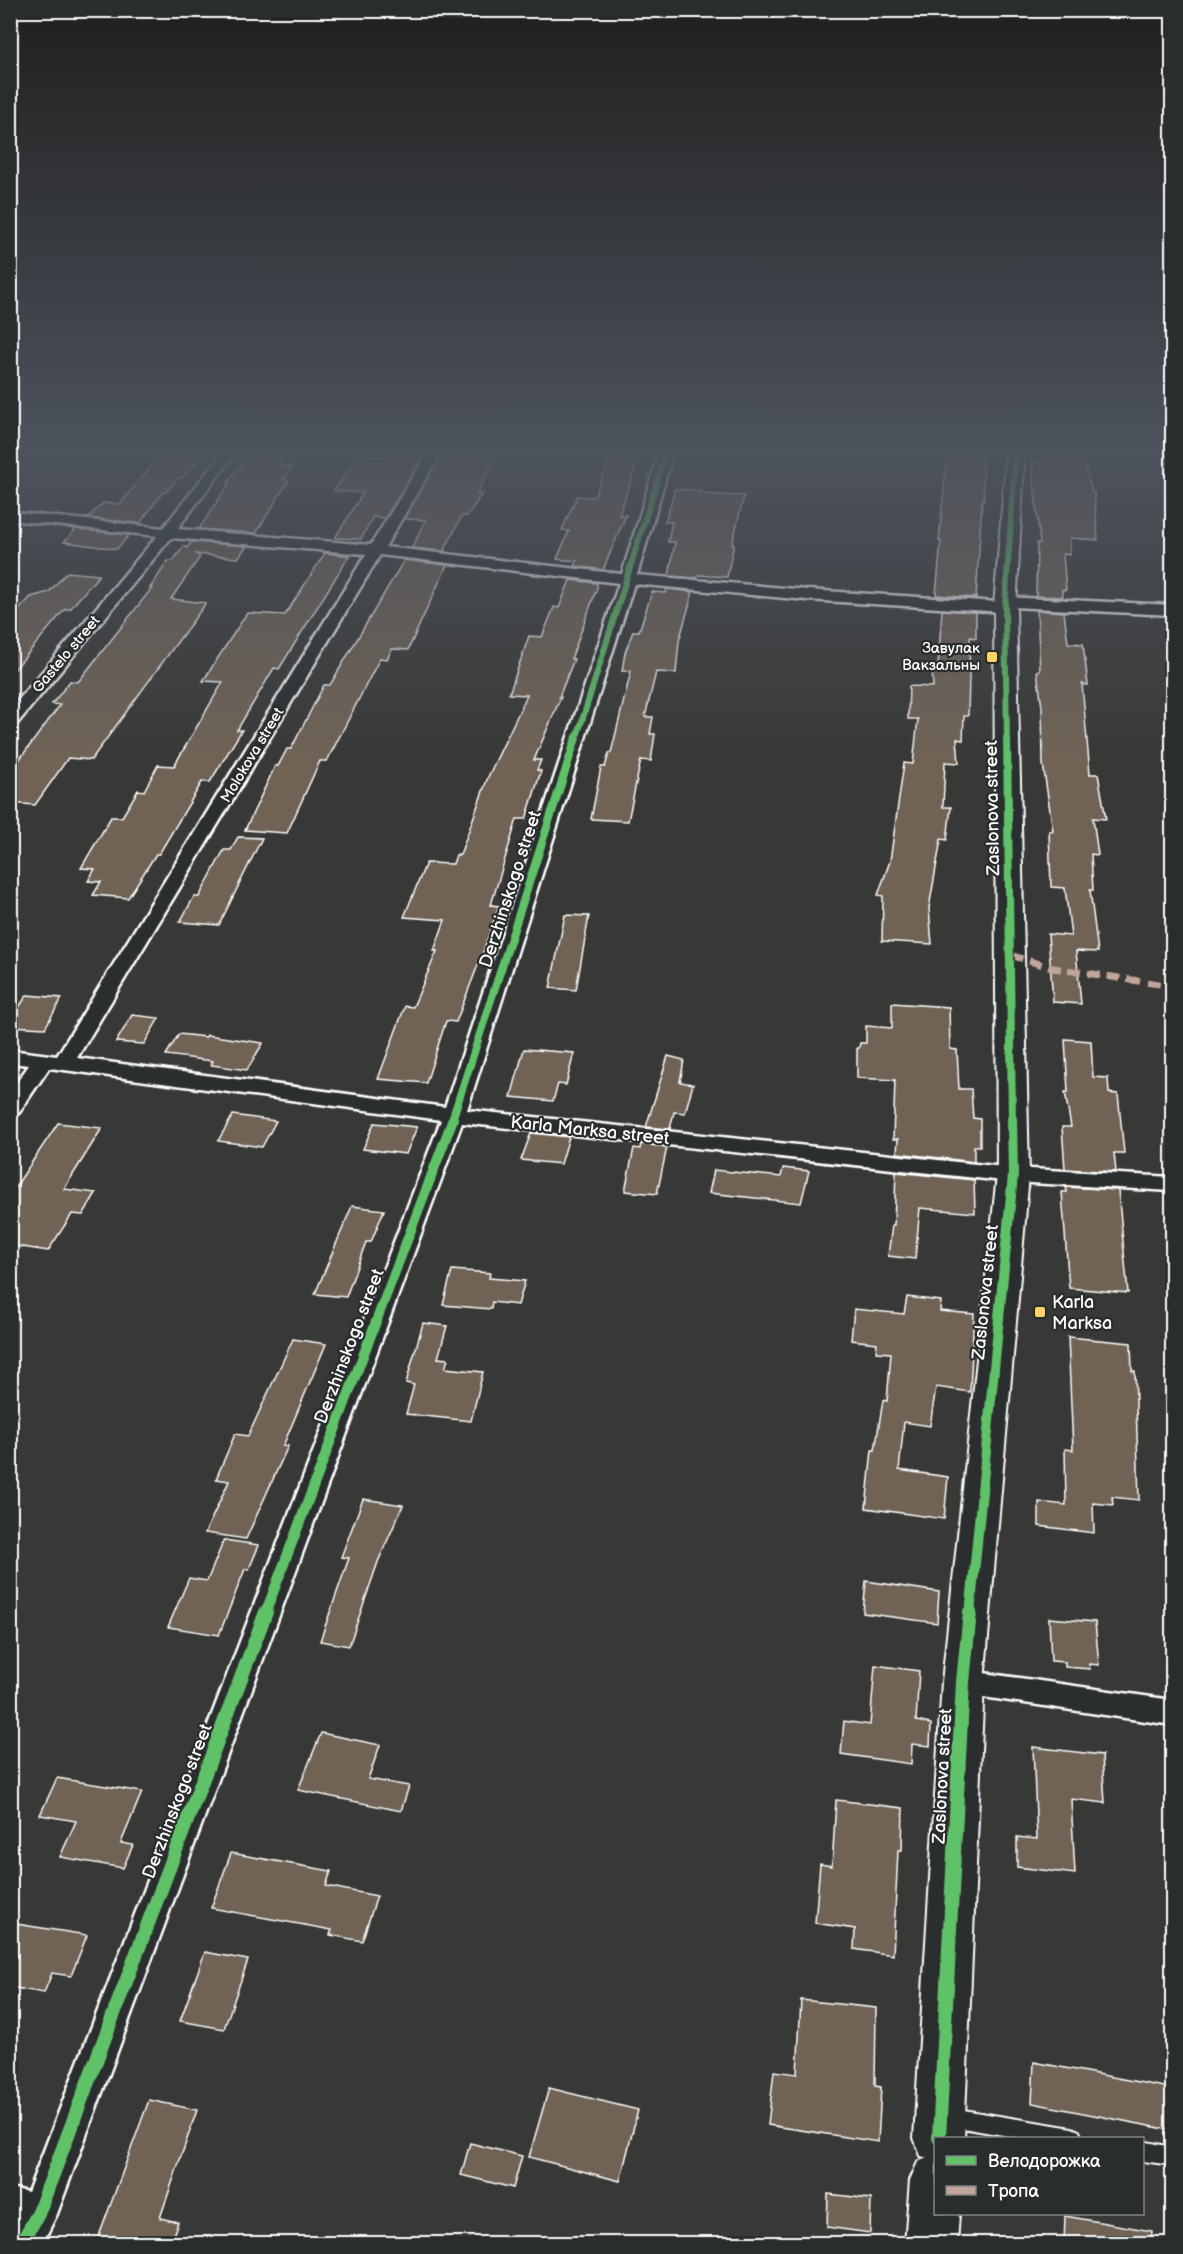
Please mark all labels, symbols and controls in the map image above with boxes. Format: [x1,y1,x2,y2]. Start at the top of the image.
street label: Gastelo street [28,611,105,697]
place label: Завулак Вакзальны [902,639,980,675]
marker: Завулак Вакзальны [985,650,999,664]
street label: Molokova street [217,704,289,806]
street label: Zaslonova street [981,740,1004,877]
street label: Derzhinskogo street [475,808,546,970]
street label: Karla Marksa street [510,1112,671,1149]
street label: Zaslonova street [968,1223,1003,1361]
street label: Derzhinskogo street [310,1265,389,1426]
place label: Karla Marksa [1052,1292,1112,1334]
marker: Karla Marksa [1033,1305,1047,1319]
street label: Zaslonova street [928,1707,957,1845]
street label: Derzhinskogo street [138,1720,217,1881]
legend [934,2137,1144,2215]
text: Велодорожка [988,2151,1101,2172]
text: Тропа [988,2181,1039,2202]

